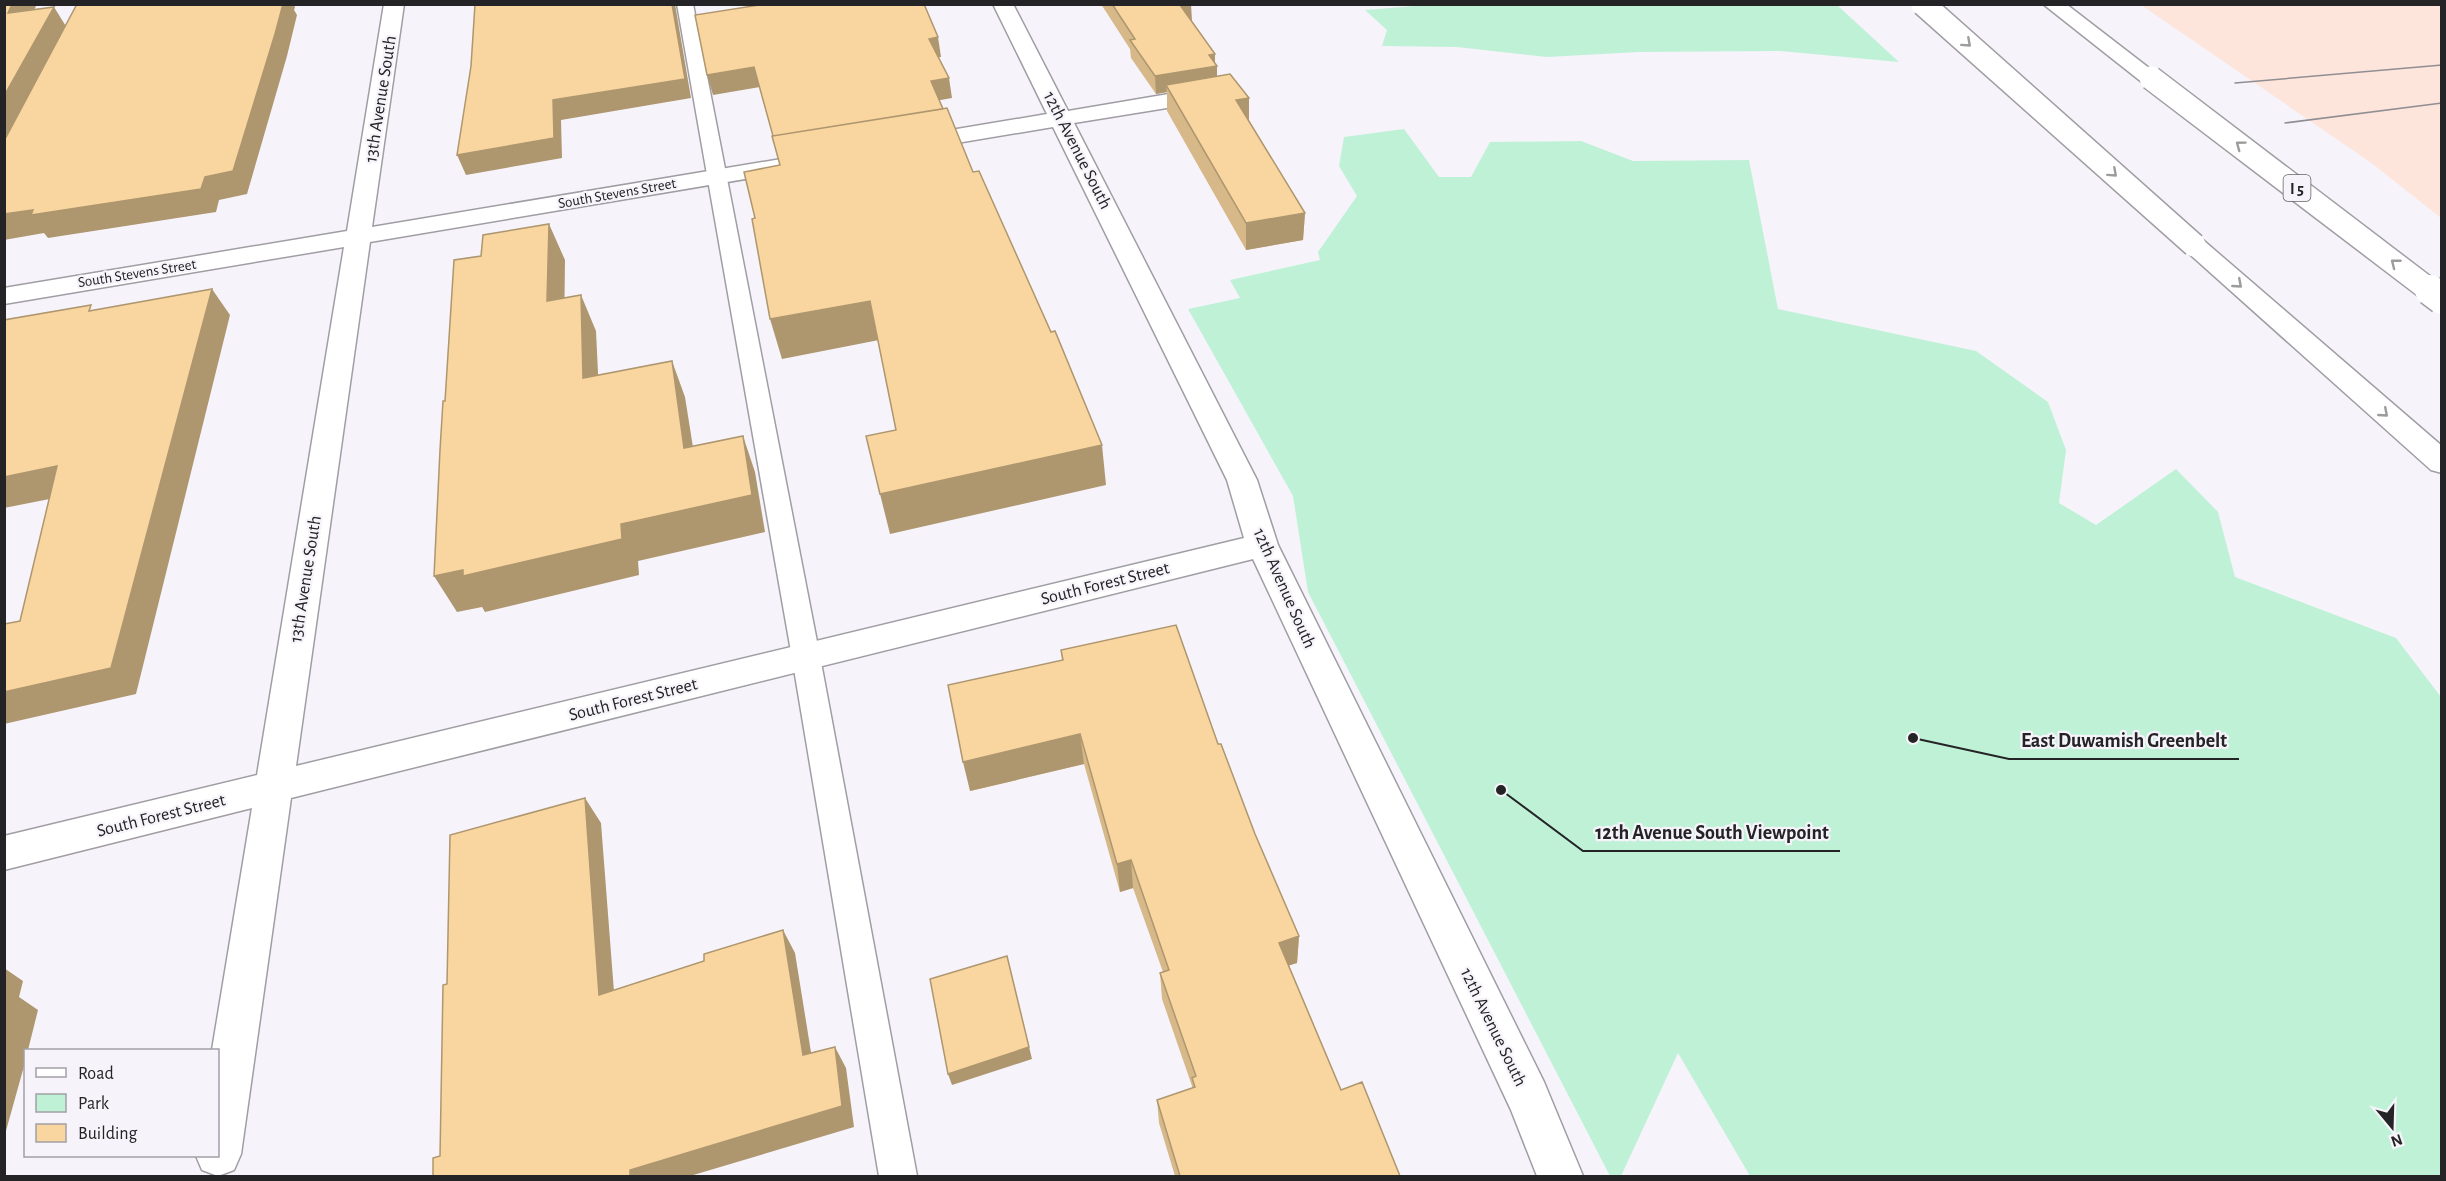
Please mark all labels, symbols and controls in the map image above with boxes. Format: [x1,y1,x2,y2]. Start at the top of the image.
street label: 13th Avenue South [362,34,400,164]
one-way arrow [1960,36,1971,47]
street label: 12th Avenue South [1040,89,1114,212]
one-way arrow [2236,142,2247,153]
one-way arrow [2106,166,2117,177]
road number: I 5 [2284,175,2310,201]
street label: South Stevens Street [557,176,677,211]
street label: South Stevens Street [77,257,197,290]
one-way arrow [2391,260,2402,271]
one-way arrow [2231,277,2242,288]
one-way arrow [2377,406,2388,417]
street label: 13th Avenue South [287,514,325,644]
street label: 12th Avenue South [1250,526,1319,651]
street label: South Forest Street [1039,559,1172,609]
street label: South Forest Street [567,675,700,725]
callout: East Duwamish Greenbelt [2009,721,2239,759]
text: East Duwamish Greenbelt [2021,731,2227,751]
street label: South Forest Street [95,791,228,841]
callout: 12th Avenue South Viewpoint [1583,813,1840,851]
text: 12th Avenue South Viewpoint [1595,823,1829,843]
street label: 12th Avenue South [1457,965,1529,1089]
legend [24,1049,219,1157]
text: Road [78,1065,114,1083]
text: Park [78,1095,110,1113]
north arrow [2362,1097,2422,1157]
text: Building [78,1125,138,1143]
text: N [2389,1131,2404,1150]

